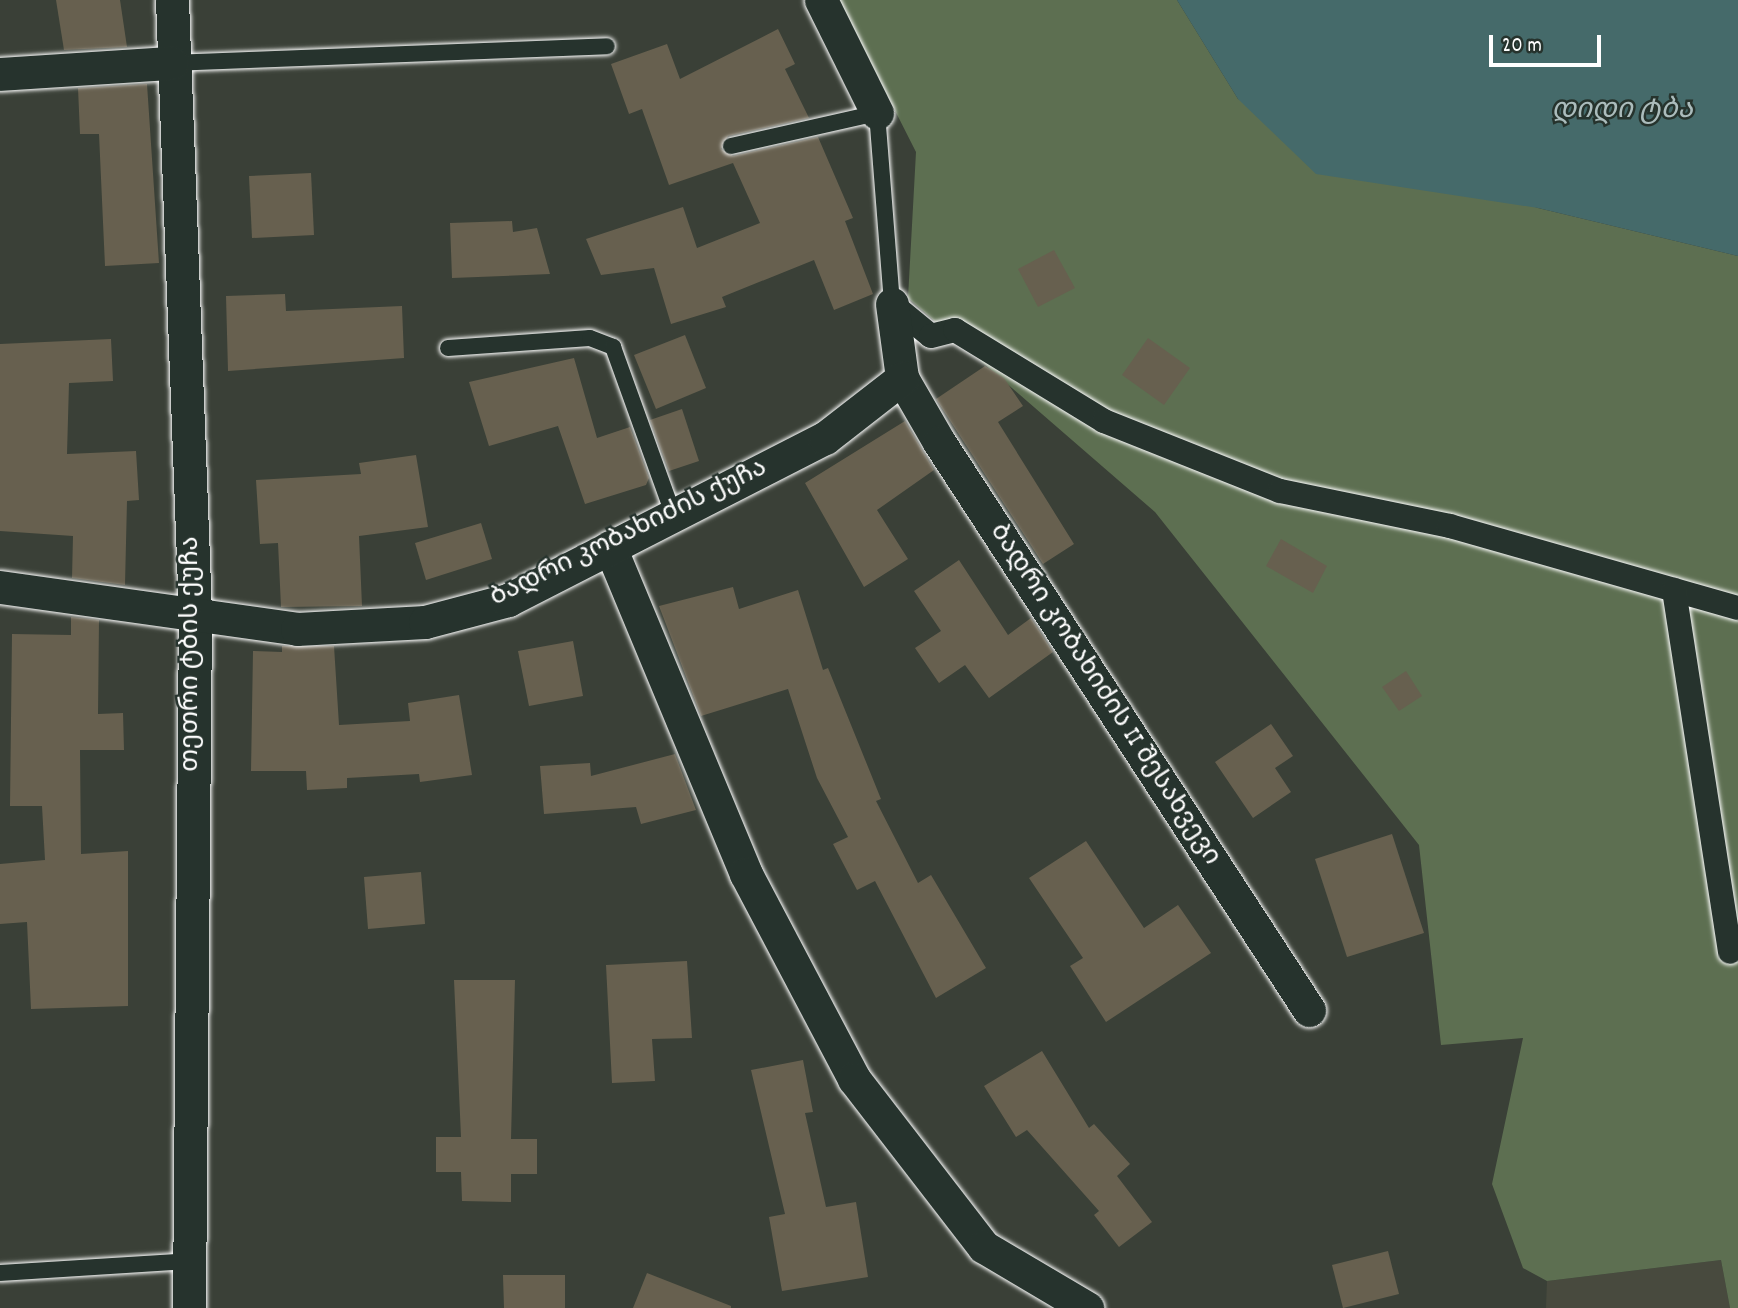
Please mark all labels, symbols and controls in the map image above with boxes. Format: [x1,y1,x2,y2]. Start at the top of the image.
scale bar [1493,21,1605,65]
text: 20 m [1502,32,1542,62]
water label: დიდი ტბა [1551,95,1693,129]
street label: ბადრი კობახიძის ქუჩა [486,453,772,615]
street label: ბადრი კობახიძის II შესახვევი [982,518,1226,872]
street label: თეთრი ტბის ქუჩა [176,536,208,772]

